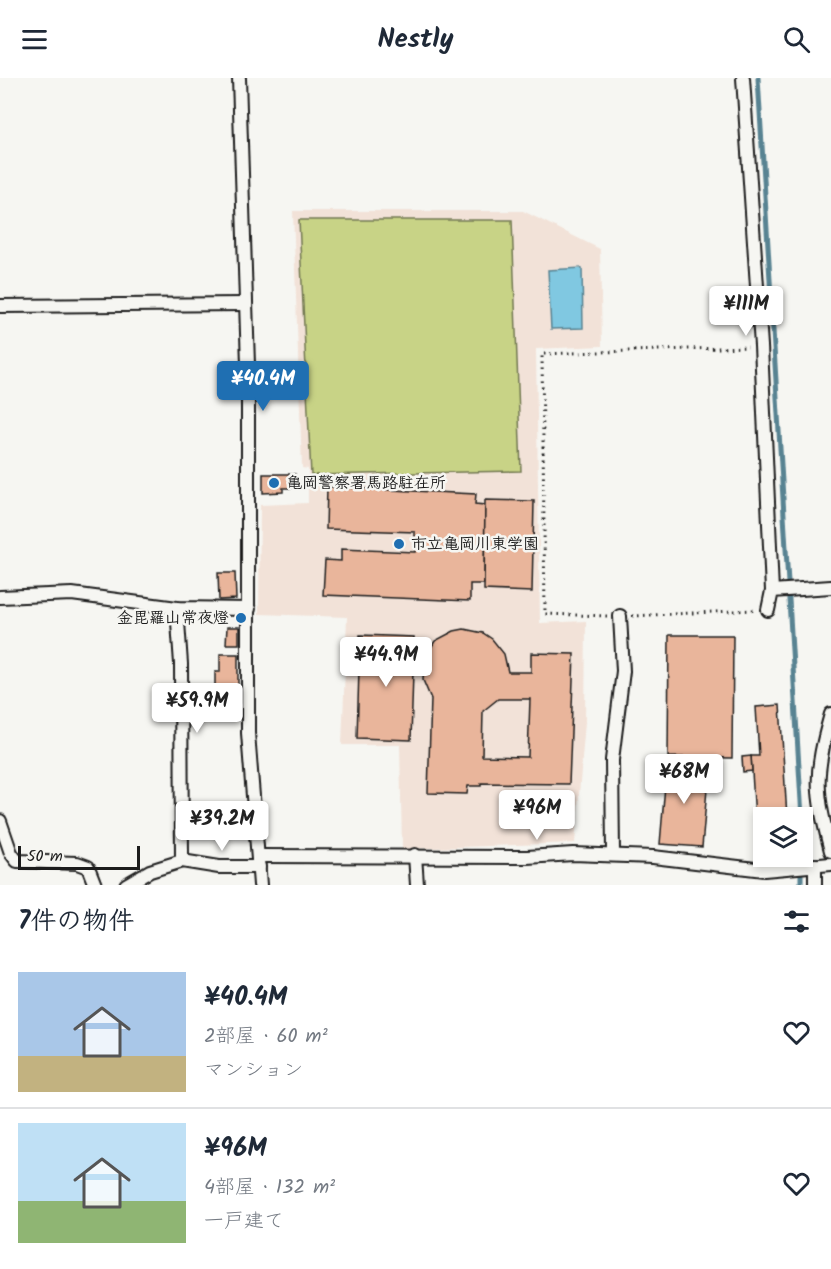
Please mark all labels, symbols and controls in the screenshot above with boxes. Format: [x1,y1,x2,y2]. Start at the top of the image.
text: Nestly [377,18,454,61]
icon: menu [18,23,51,56]
icon: search [780,23,813,56]
pin: ¥111M [704,286,788,337]
text: ¥111M [723,289,769,321]
pin: ¥40.4M [214,361,312,412]
text: ¥40.4M [231,364,295,396]
place label: 亀岡警察署馬路駐在所 [286,471,446,496]
marker: 亀岡警察署馬路駐在所 [267,476,281,490]
place label: 市立亀岡川東学園 [411,532,539,557]
marker: 市立亀岡川東学園 [392,537,406,551]
place label: 金毘羅山常夜燈 [117,606,229,631]
marker: 金毘羅山常夜燈 [234,611,248,625]
pin: ¥44.9M [337,637,435,688]
text: ¥44.9M [354,640,418,672]
pin: ¥59.9M [148,683,246,734]
text: ¥59.9M [166,686,228,718]
pin: ¥68M [648,754,720,805]
text: ¥68M [659,757,709,789]
pin: ¥96M [501,790,573,841]
text: ¥96M [513,793,561,825]
pin: ¥39.2M [173,801,271,852]
text: ¥39.2M [190,804,254,836]
map controls [753,807,813,867]
button: layers [753,807,813,867]
scale bar [18,843,140,870]
text: 50 m [27,844,63,869]
text: 7件の物件 [18,901,134,943]
icon: filters [780,905,813,938]
text: ¥40.4M [204,977,288,1019]
icon: home [66,996,138,1068]
icon: heart [780,1016,813,1049]
text: 2部屋 · 60 m² [204,1021,328,1053]
text: マンション [204,1055,303,1087]
text: ¥96M [204,1128,267,1170]
icon: home [66,1147,138,1219]
icon: heart [780,1167,813,1200]
text: 4部屋 · 132 m² [204,1172,335,1204]
text: 一戸建て [204,1206,284,1238]

